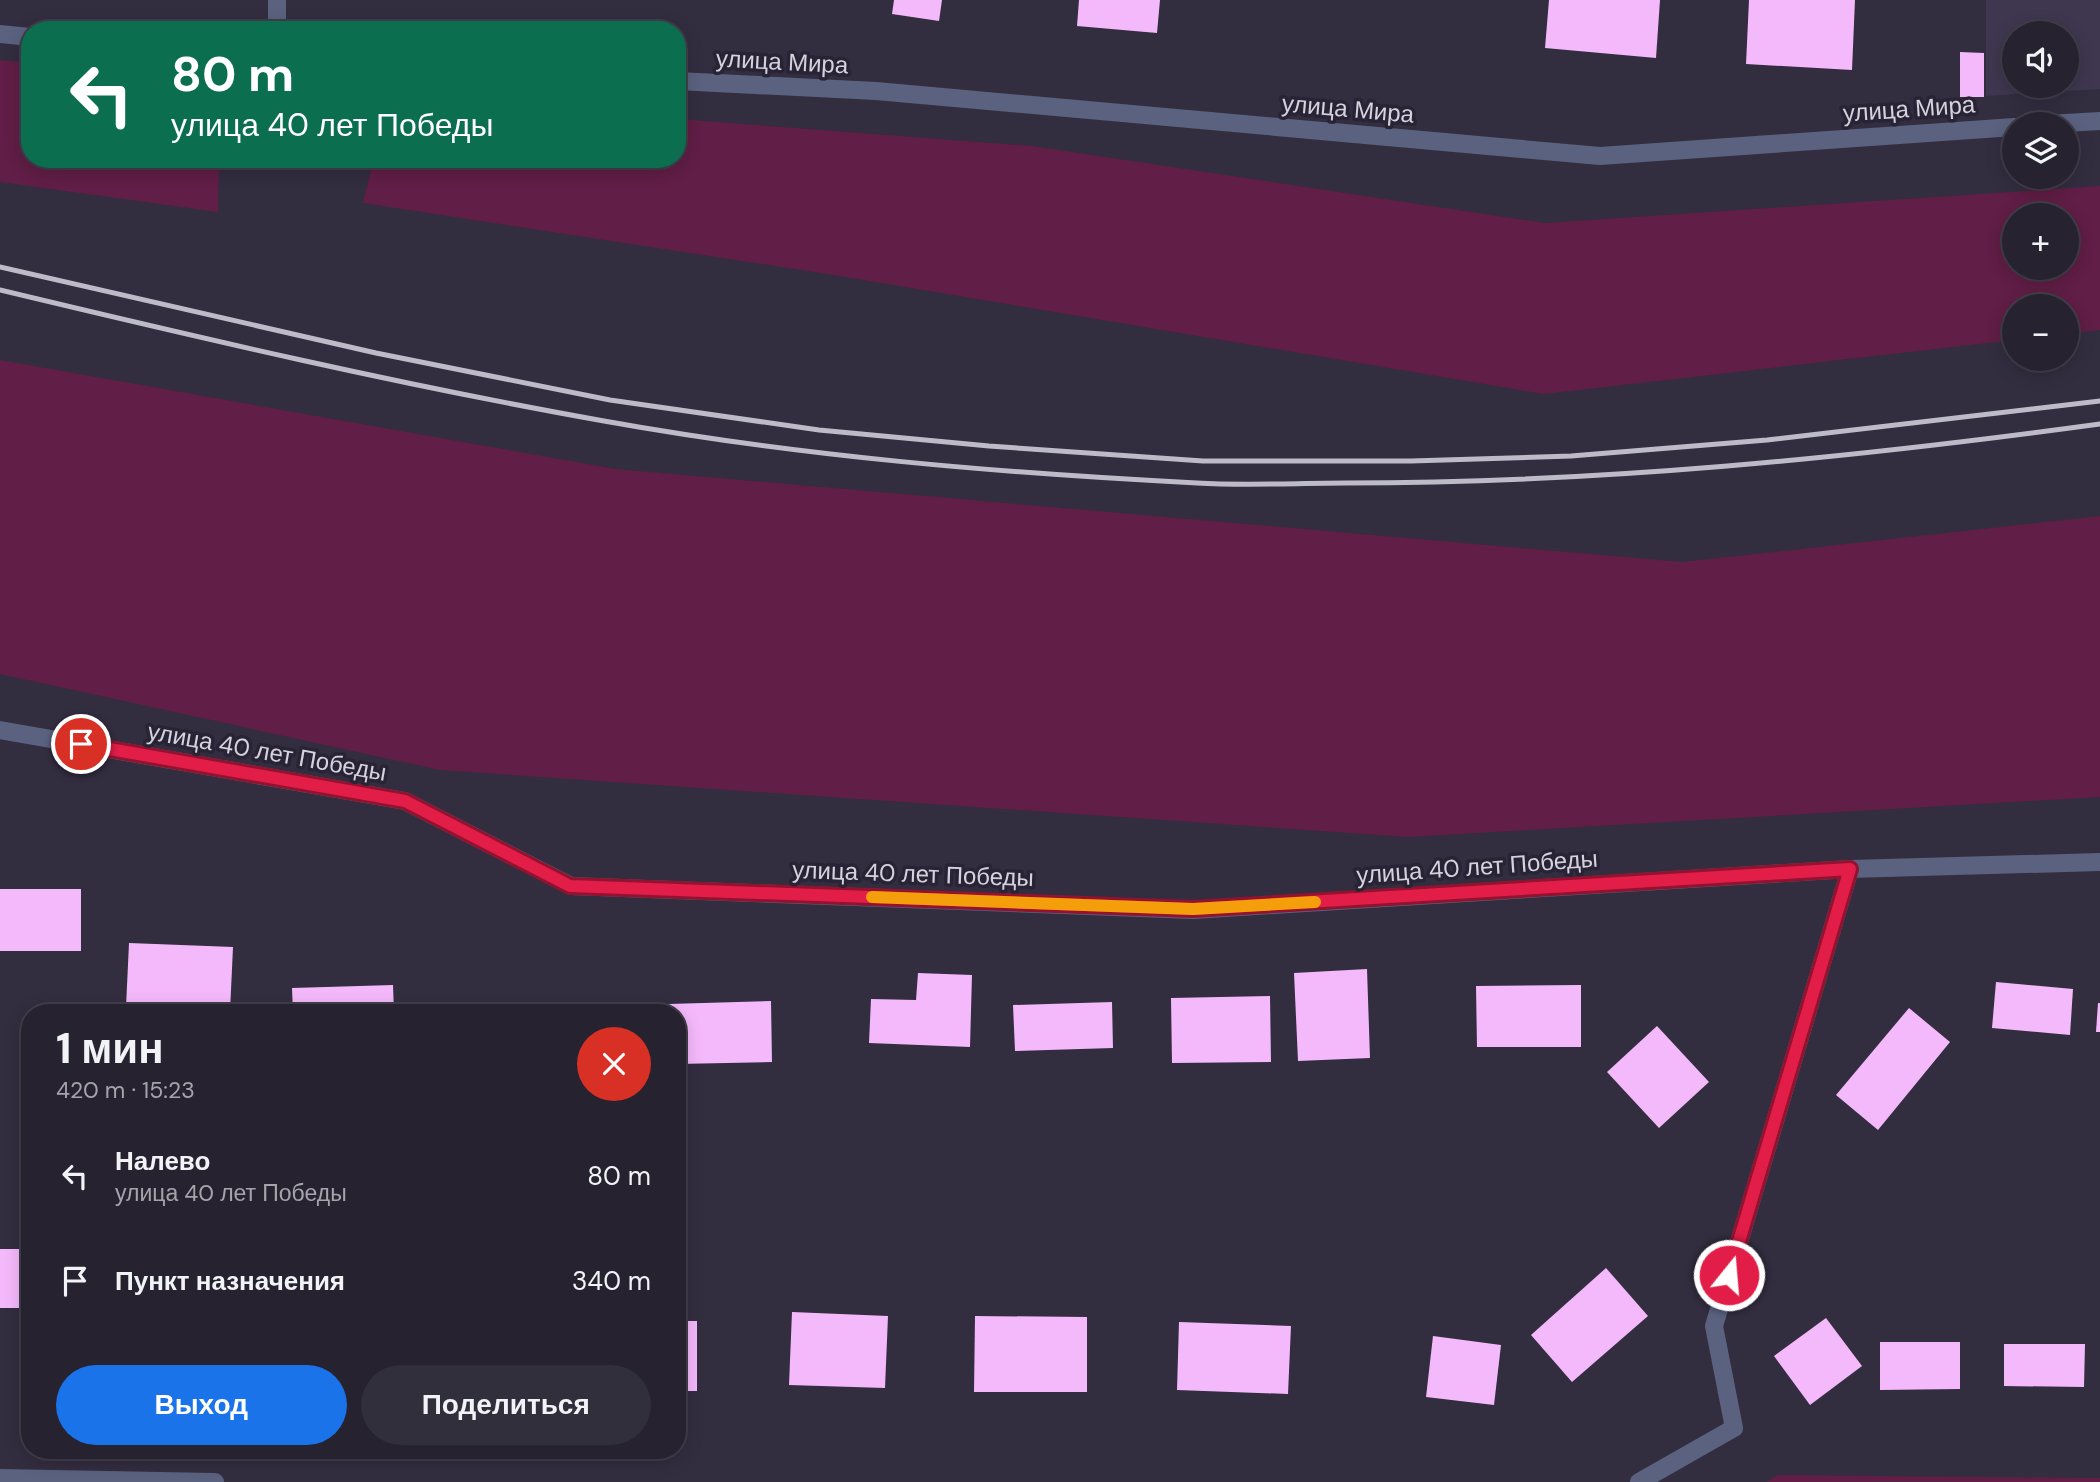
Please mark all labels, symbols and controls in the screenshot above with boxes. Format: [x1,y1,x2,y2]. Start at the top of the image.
map controls [2002,21,2079,371]
button: sound [2002,21,2079,98]
text: 80 m [171,42,294,106]
street label: улица Мира [715,43,850,80]
icon: left [56,49,147,140]
street label: улица Мира [1281,87,1416,130]
street label: улица Мира [1842,88,1977,129]
text: улица 40 лет Победы [171,104,493,146]
button: layers [2002,112,2079,189]
button: + [2002,203,2079,280]
button: − [2002,294,2079,371]
pin [51,714,111,774]
street label: улица 40 лет Победы [145,715,389,788]
icon: arrive [62,725,100,763]
street label: улица 40 лет Победы [1355,843,1599,890]
street label: улица 40 лет Победы [792,854,1034,893]
text: 1 мин [56,1021,164,1076]
button: close [577,1027,651,1101]
text: 420 m · 15:23 [56,1075,195,1105]
text: Налево [115,1144,210,1178]
icon: left [56,1157,94,1195]
text: 80 m [587,1159,651,1193]
text: улица 40 лет Победы [115,1178,347,1208]
position arrow [1692,1238,1766,1312]
icon: arrive [56,1262,94,1300]
text: Пункт назначения [115,1264,345,1298]
text: 340 m [572,1264,651,1298]
button: Выход [56,1365,347,1445]
button: Поделиться [361,1365,651,1445]

